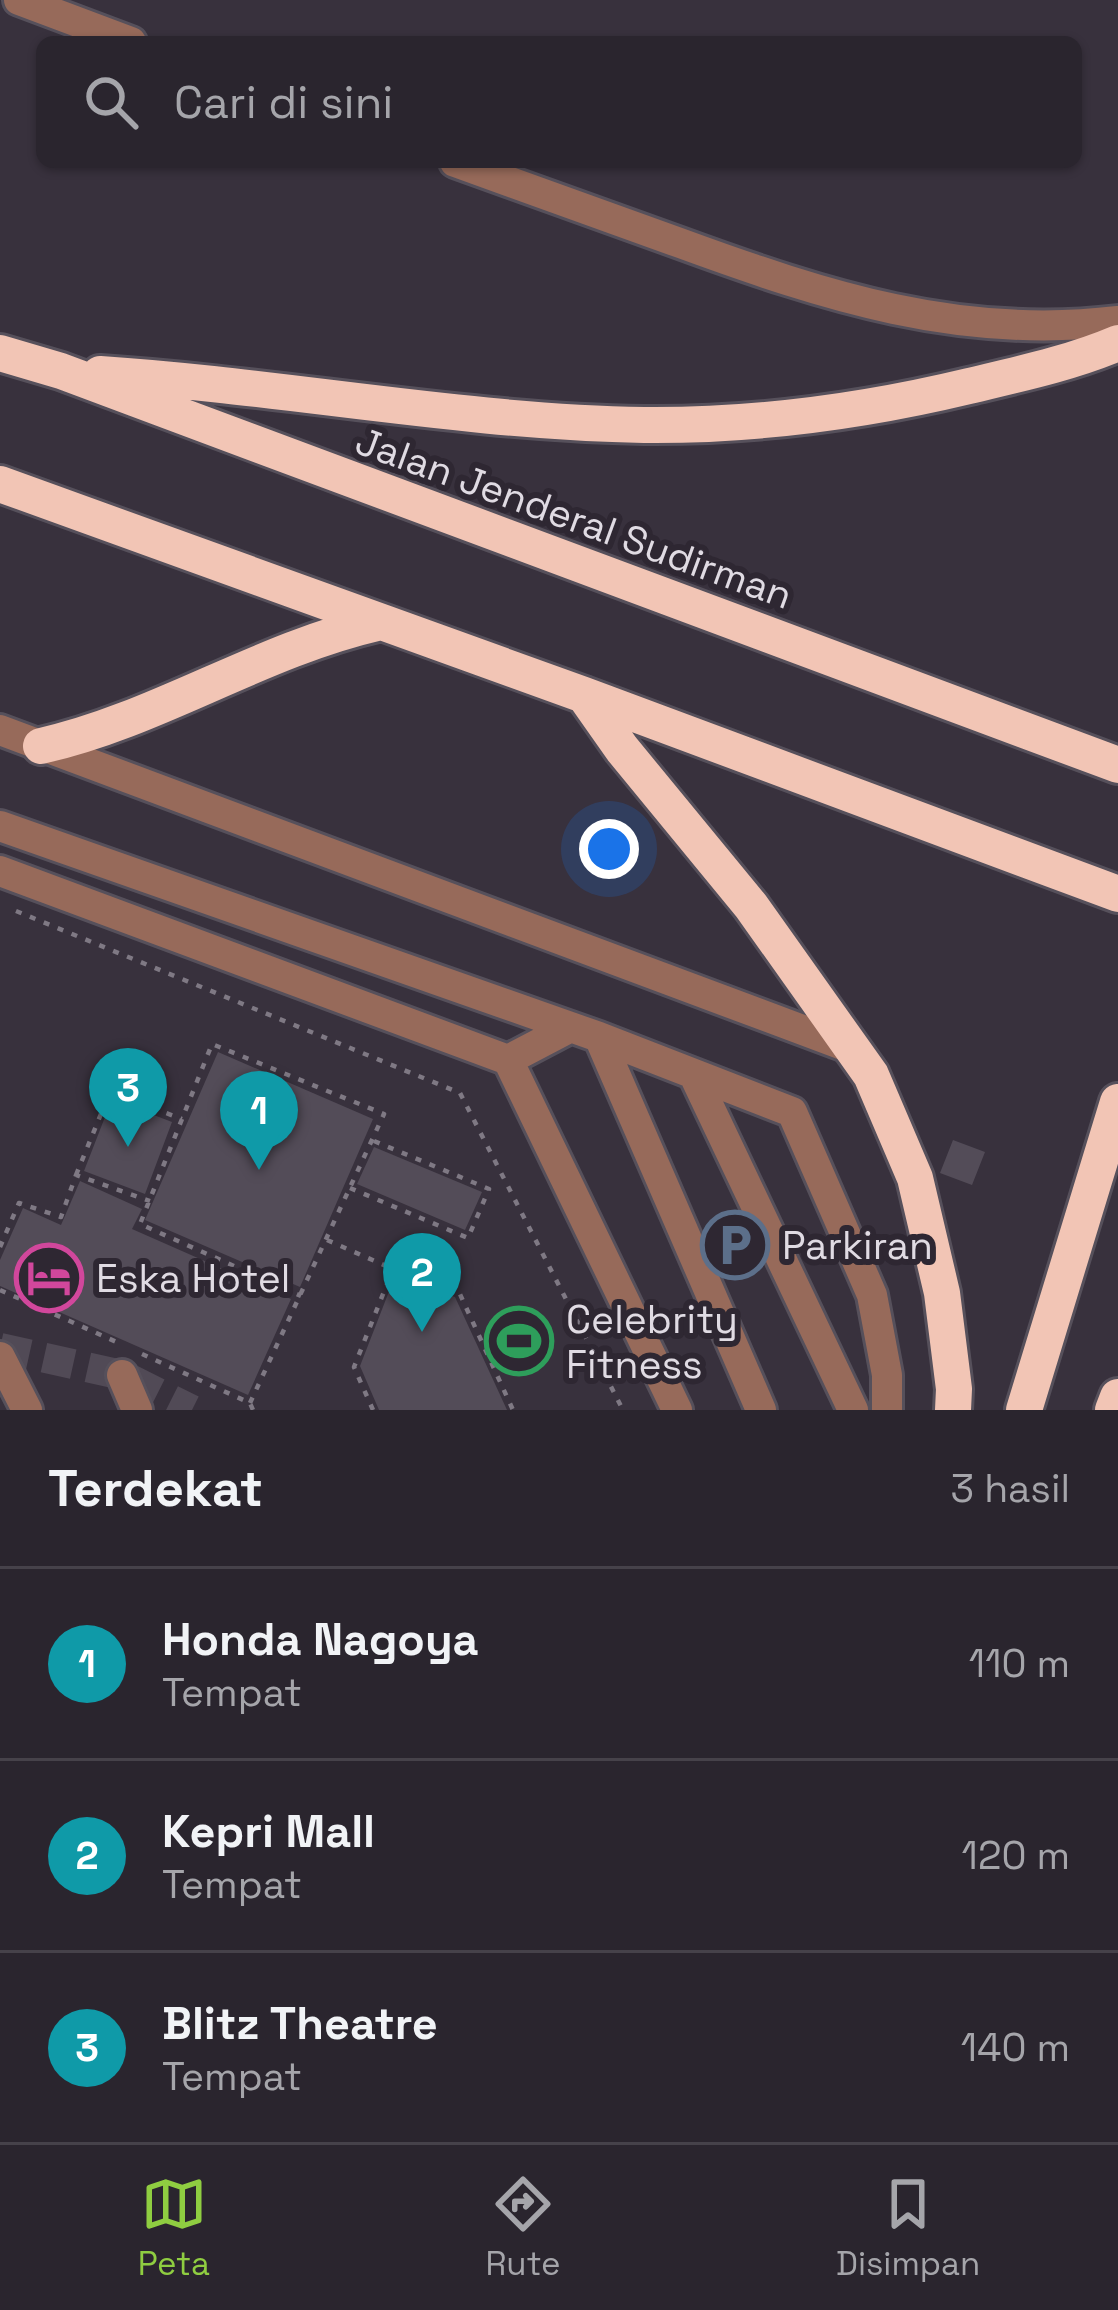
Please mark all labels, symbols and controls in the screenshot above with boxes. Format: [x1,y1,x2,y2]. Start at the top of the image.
search box [36,36,1082,168]
icon: search [78,69,144,135]
text: Cari di sini [174,74,393,131]
street label: Jalan Jenderal Sudirman [349,416,799,620]
your location [579,819,639,879]
pin: 3 [89,1048,167,1147]
pin: 1 [220,1071,298,1170]
parking icon: Parkiran [700,1210,770,1280]
place label: Parkiran [782,1221,933,1270]
pin: 2 [383,1233,461,1332]
hotel icon: Eska Hotel [14,1243,84,1313]
place label: Eska Hotel [96,1254,290,1303]
place label: Celebrity Fitness [566,1295,738,1389]
sports icon: Celebrity Fitness [484,1306,554,1376]
text: Terdekat [48,1456,263,1521]
text: 3 hasil [951,1464,1070,1513]
text: Honda Nagoya [162,1611,479,1668]
text: 1 [78,1639,96,1688]
text: 110 m [969,1639,1070,1688]
text: Tempat [162,1668,302,1717]
text: Kepri Mall [162,1803,375,1860]
text: 2 [75,1831,99,1880]
text: 120 m [962,1831,1070,1880]
text: Tempat [162,1860,302,1909]
text: Blitz Theatre [162,1995,438,2052]
text: 3 [75,2023,99,2072]
text: 140 m [961,2023,1070,2072]
text: Tempat [162,2052,302,2101]
tab: Peta [138,2171,210,2285]
tab: Rute [485,2171,561,2285]
tab: Disimpan [836,2171,980,2285]

